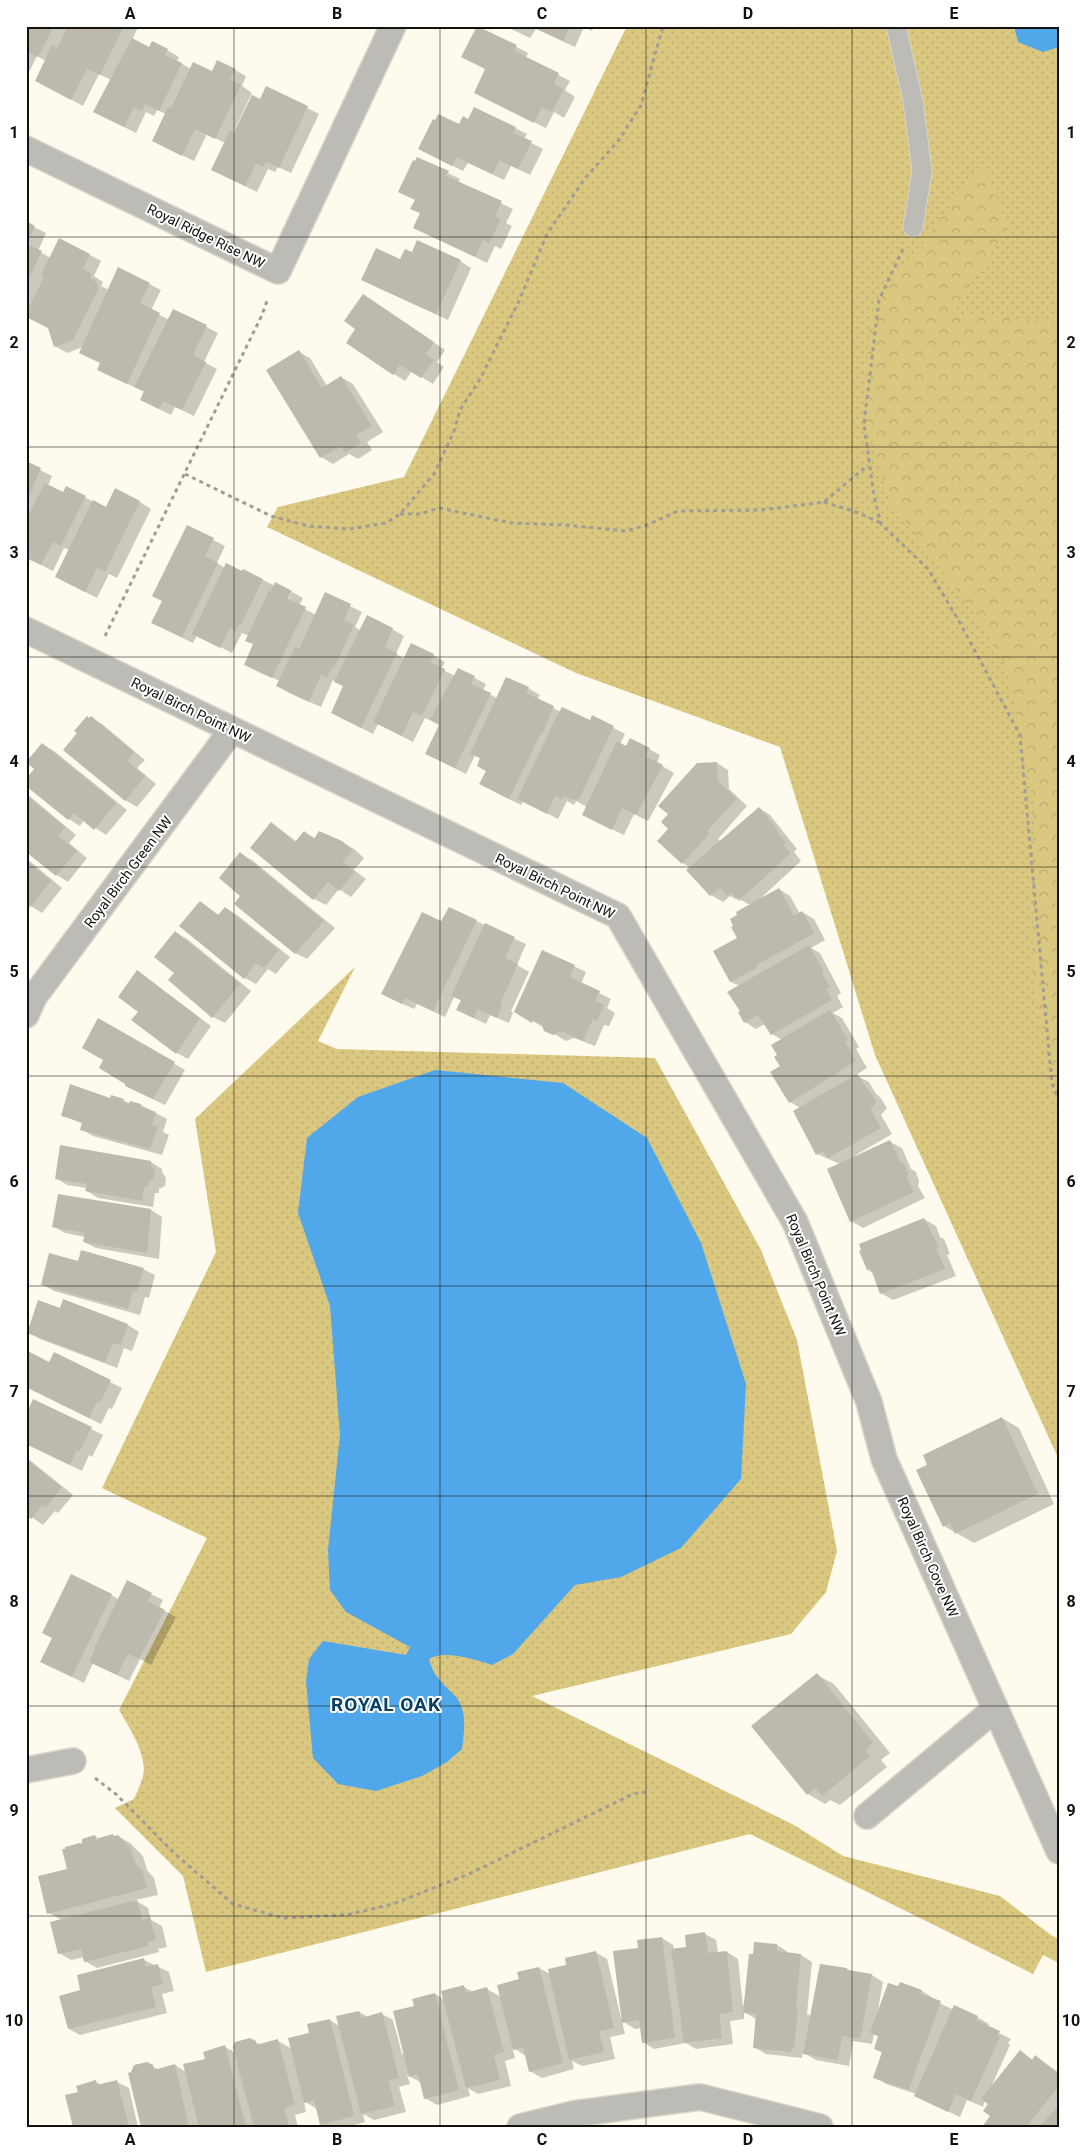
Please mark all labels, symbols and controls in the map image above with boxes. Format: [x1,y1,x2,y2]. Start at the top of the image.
text: A [125,4,136,23]
text: B [332,4,342,23]
text: C [537,4,547,23]
text: D [743,4,753,23]
text: E [950,4,959,23]
text: 1 [9,123,19,142]
text: 1 [1066,123,1076,142]
street label: Royal Ridge Rise NW [145,201,268,272]
text: 2 [9,333,19,352]
text: 2 [1066,333,1076,352]
text: 3 [9,543,19,562]
text: 3 [1066,543,1076,562]
street label: Royal Birch Point NW [129,674,254,746]
text: 4 [9,752,19,771]
text: 4 [1066,752,1076,771]
street label: Royal Birch Green NW [81,813,175,931]
street label: Royal Birch Point NW [493,850,618,922]
text: 5 [9,962,19,981]
text: 5 [1066,962,1076,981]
text: 6 [9,1172,19,1191]
text: 6 [1066,1172,1076,1191]
street label: Royal Birch Point NW [783,1212,849,1339]
text: 7 [9,1382,19,1401]
text: 7 [1066,1382,1076,1401]
street label: Royal Birch Cove NW [894,1494,962,1620]
text: 8 [9,1592,19,1611]
text: 8 [1066,1592,1076,1611]
district label: ROYAL OAK [331,1693,441,1716]
text: 9 [9,1801,19,1820]
text: 9 [1066,1801,1076,1820]
text: 10 [5,2011,23,2030]
text: 10 [1062,2011,1080,2030]
text: A [125,2130,136,2149]
text: B [332,2130,342,2149]
text: C [537,2130,547,2149]
text: D [743,2130,753,2149]
text: E [950,2130,959,2149]

